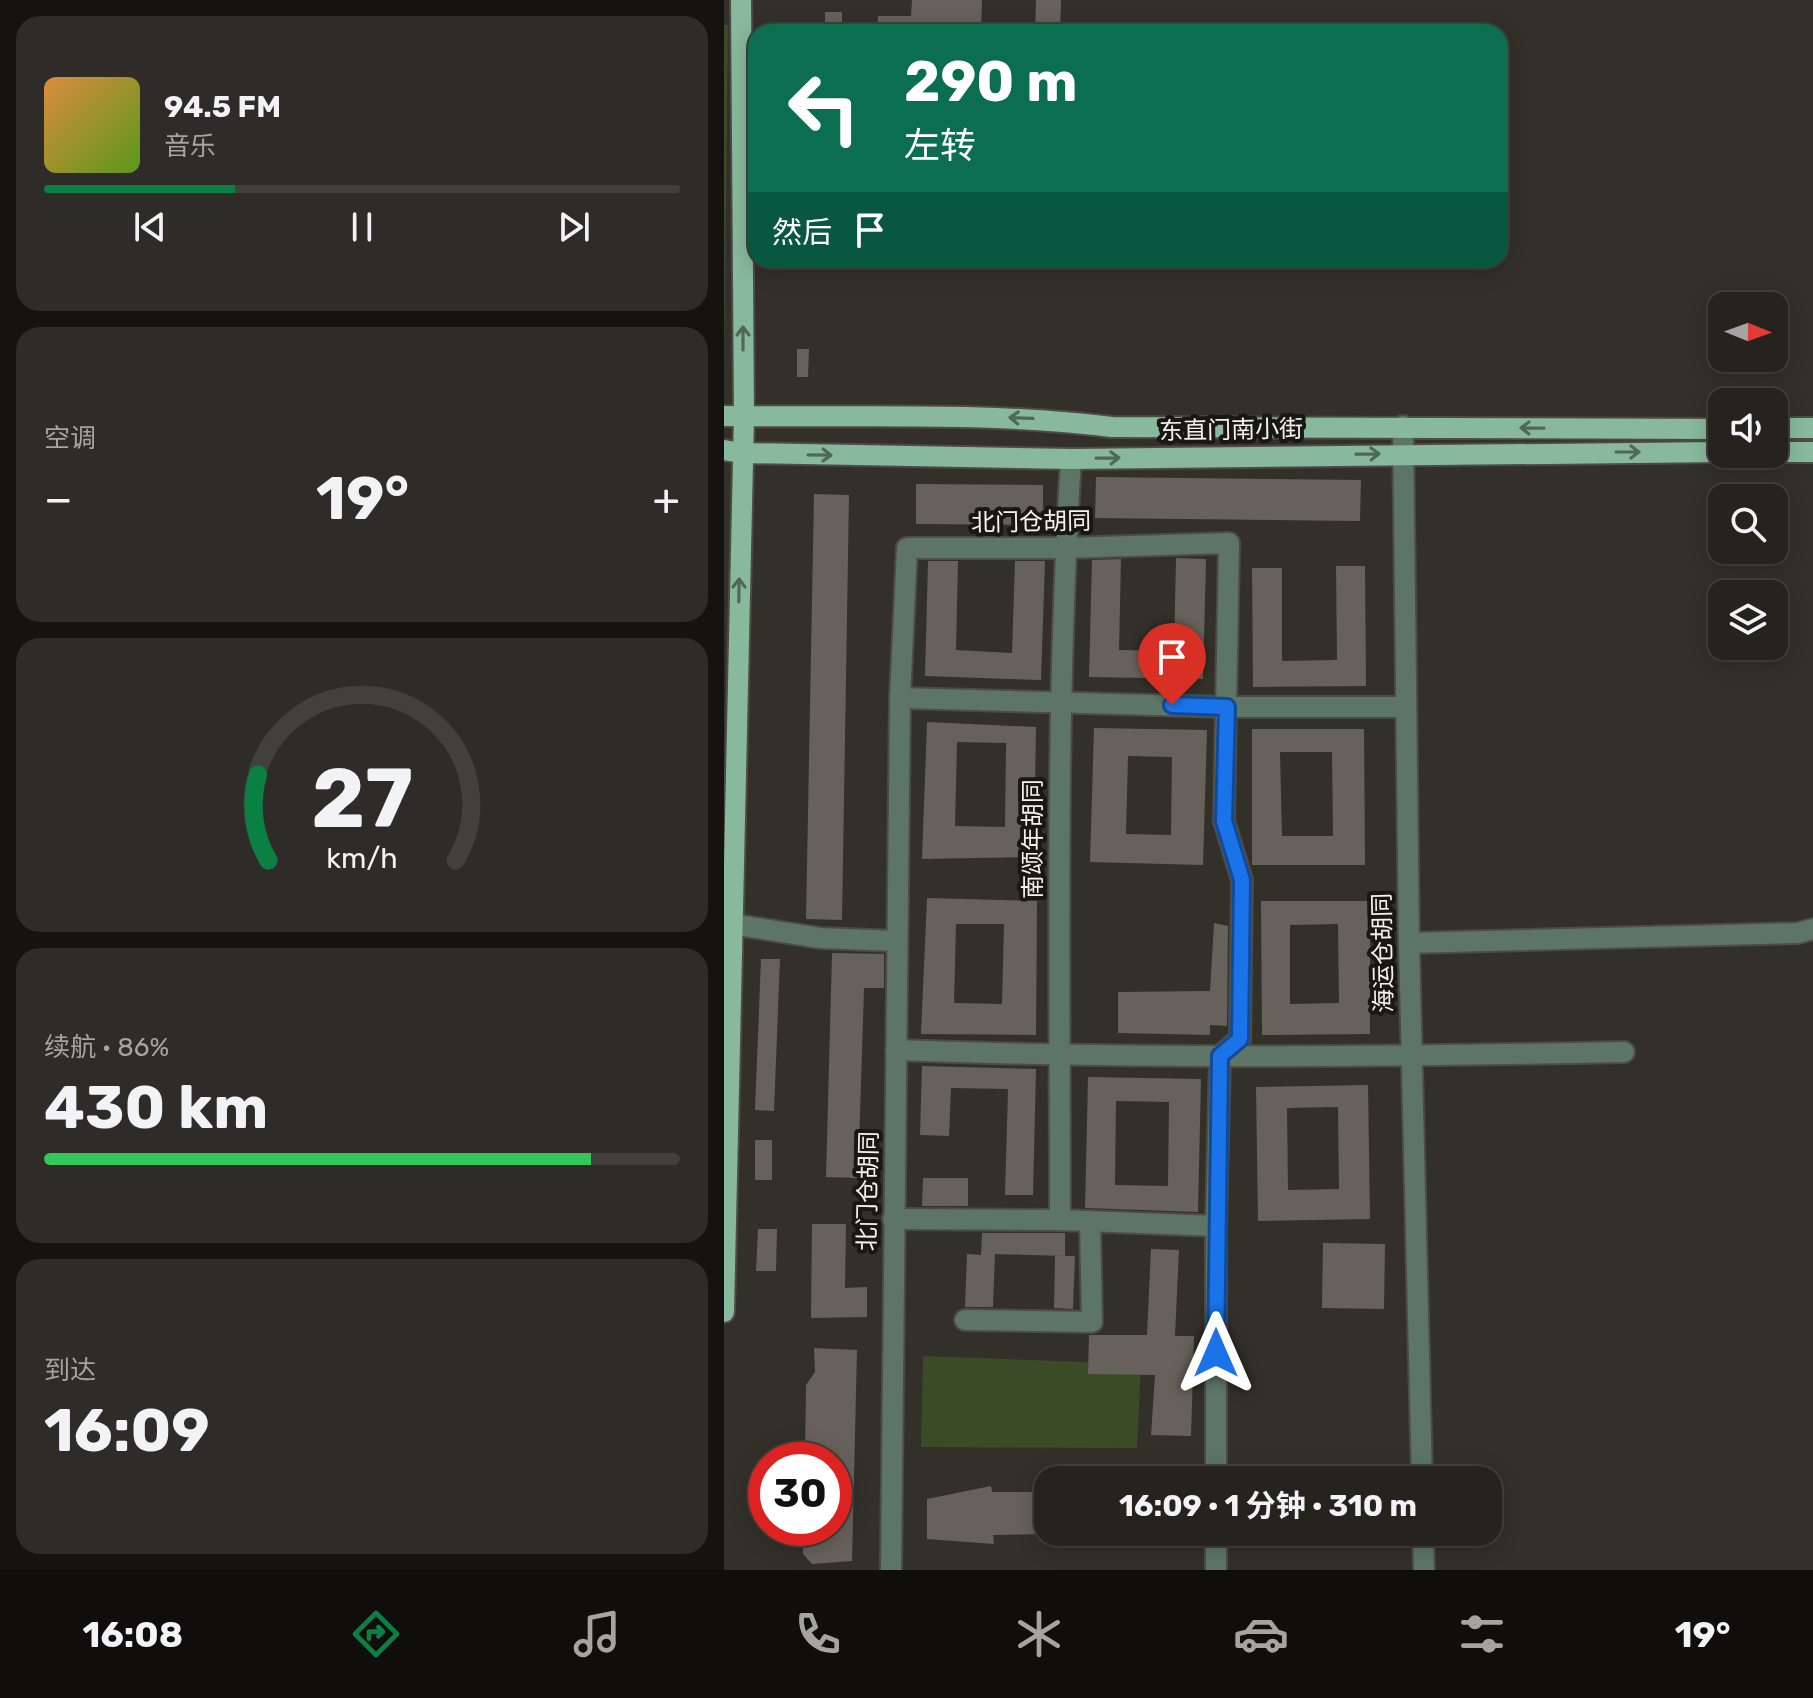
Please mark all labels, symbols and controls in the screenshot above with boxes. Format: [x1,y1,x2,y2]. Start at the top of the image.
text: 290 m [904,49,1078,115]
icon: left [772,56,876,160]
text: 94.5 FM [164,89,281,125]
text: 左转 [904,124,976,167]
text: 音乐 [164,131,216,162]
icon: previous [128,205,172,249]
icon: pause [340,205,384,249]
icon: next [552,205,596,249]
icon: arrive [848,208,892,252]
text: 然后 [772,215,832,251]
north arrow [1708,292,1788,372]
map controls [1708,292,1788,660]
one-way arrow [735,325,751,352]
button: sound [1708,388,1788,468]
one-way arrow [1008,411,1035,426]
street label: 东直门南小街 [1159,415,1303,445]
one-way arrow [1519,420,1546,436]
text: 空调 [44,423,96,454]
one-way arrow [1614,444,1641,460]
one-way arrow [1354,446,1381,462]
one-way arrow [806,447,833,462]
one-way arrow [1094,450,1121,466]
text: 19° [316,463,409,534]
text: − [44,473,73,525]
text: + [653,473,680,525]
button: search [1708,484,1788,564]
street label: 北门仓胡同 [971,507,1091,537]
one-way arrow [731,577,746,604]
button: layers [1708,580,1788,660]
pin [1138,623,1206,705]
icon: arrive [1150,635,1194,679]
text: 27 [311,749,413,848]
street label: 南颂年胡同 [1019,779,1047,899]
text: km/h [326,841,398,875]
street label: 海运仓胡同 [1368,893,1398,1013]
text: 续航 · 86% [44,1032,169,1063]
text: 430 km [44,1072,268,1143]
street label: 北门仓胡同 [853,1131,883,1251]
position arrow [1174,1311,1258,1395]
text: 到达 [44,1355,96,1386]
text: 16:09 [44,1395,210,1466]
speed limit sign: 30 [748,1442,852,1546]
text: 16:09 · 1 分钟 · 310 m [1119,1488,1417,1524]
icon: directions [348,1606,404,1662]
icon: music [569,1606,625,1662]
icon: phone [790,1606,846,1662]
icon: climate [1011,1606,1067,1662]
icon: car [1233,1606,1289,1662]
icon: filters [1454,1606,1510,1662]
text: 16:08 [83,1613,183,1656]
text: 19° [1675,1613,1730,1656]

